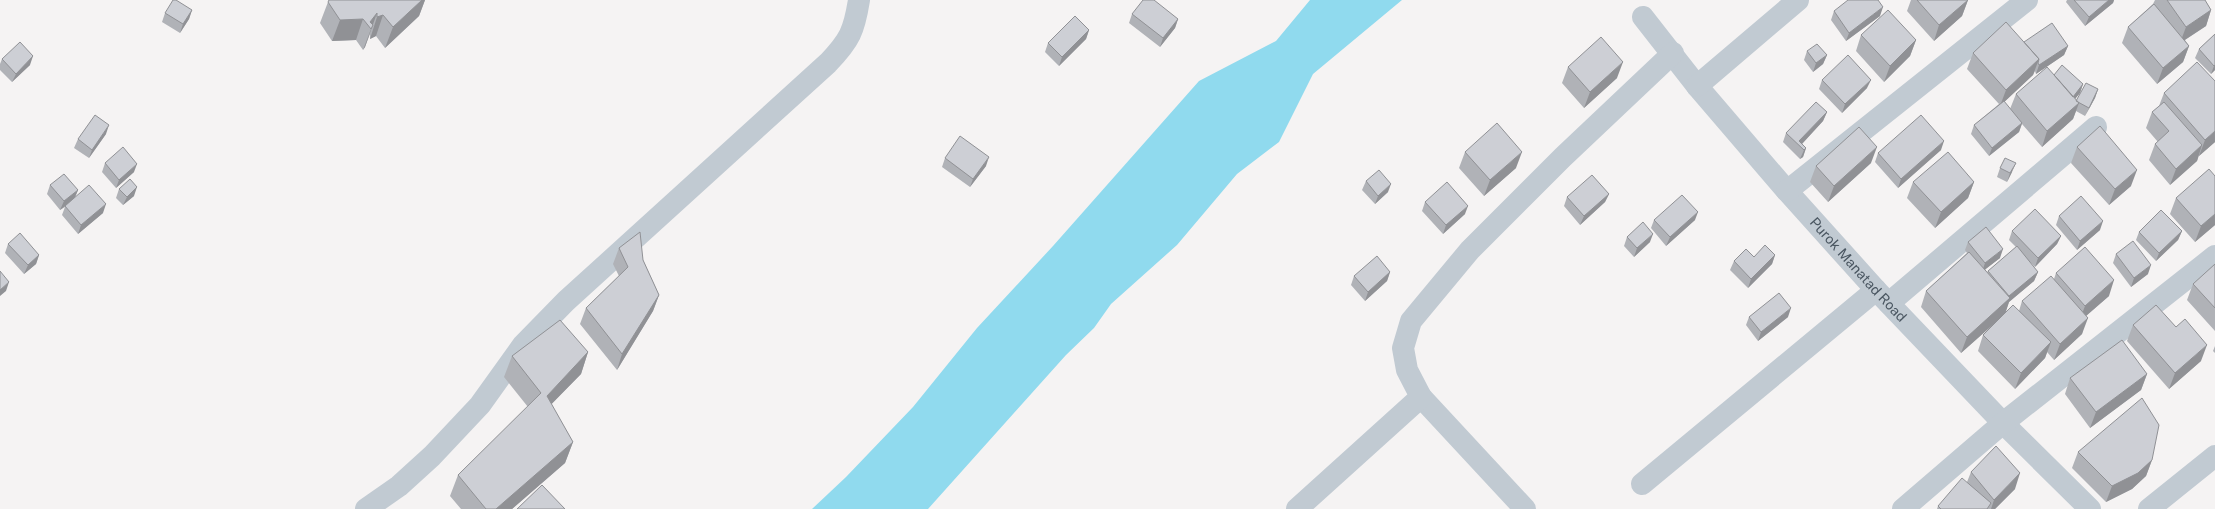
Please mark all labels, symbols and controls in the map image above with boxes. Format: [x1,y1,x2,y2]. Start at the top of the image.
street label: Purok Manatad Road [1807,214,1910,325]

